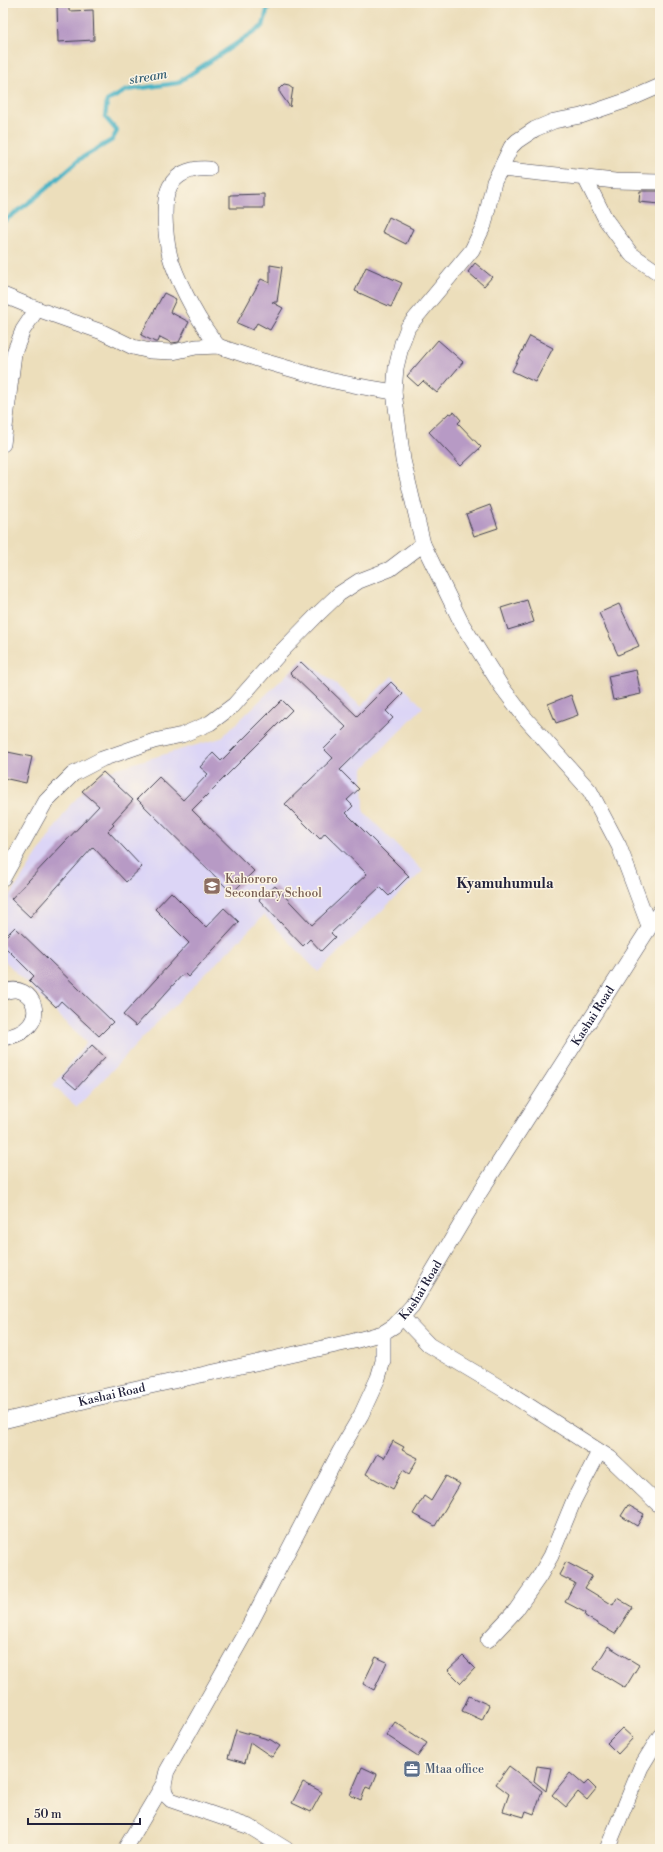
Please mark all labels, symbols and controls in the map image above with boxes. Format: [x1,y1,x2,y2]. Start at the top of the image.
water label: stream [127,66,169,88]
place label: Kahororo Secondary School [225,872,322,901]
district label: Kyamuhumula [456,875,554,893]
school or university icon: Kahororo Secondary School [202,876,222,896]
street label: Kashai Road [569,983,618,1049]
street label: Kashai Road [396,1258,446,1323]
street label: Kashai Road [77,1380,147,1410]
office icon: Mtaa office [402,1759,422,1779]
place label: Mtaa office [425,1762,484,1777]
scale bar [28,1800,140,1826]
text: 50 m [34,1807,62,1822]

